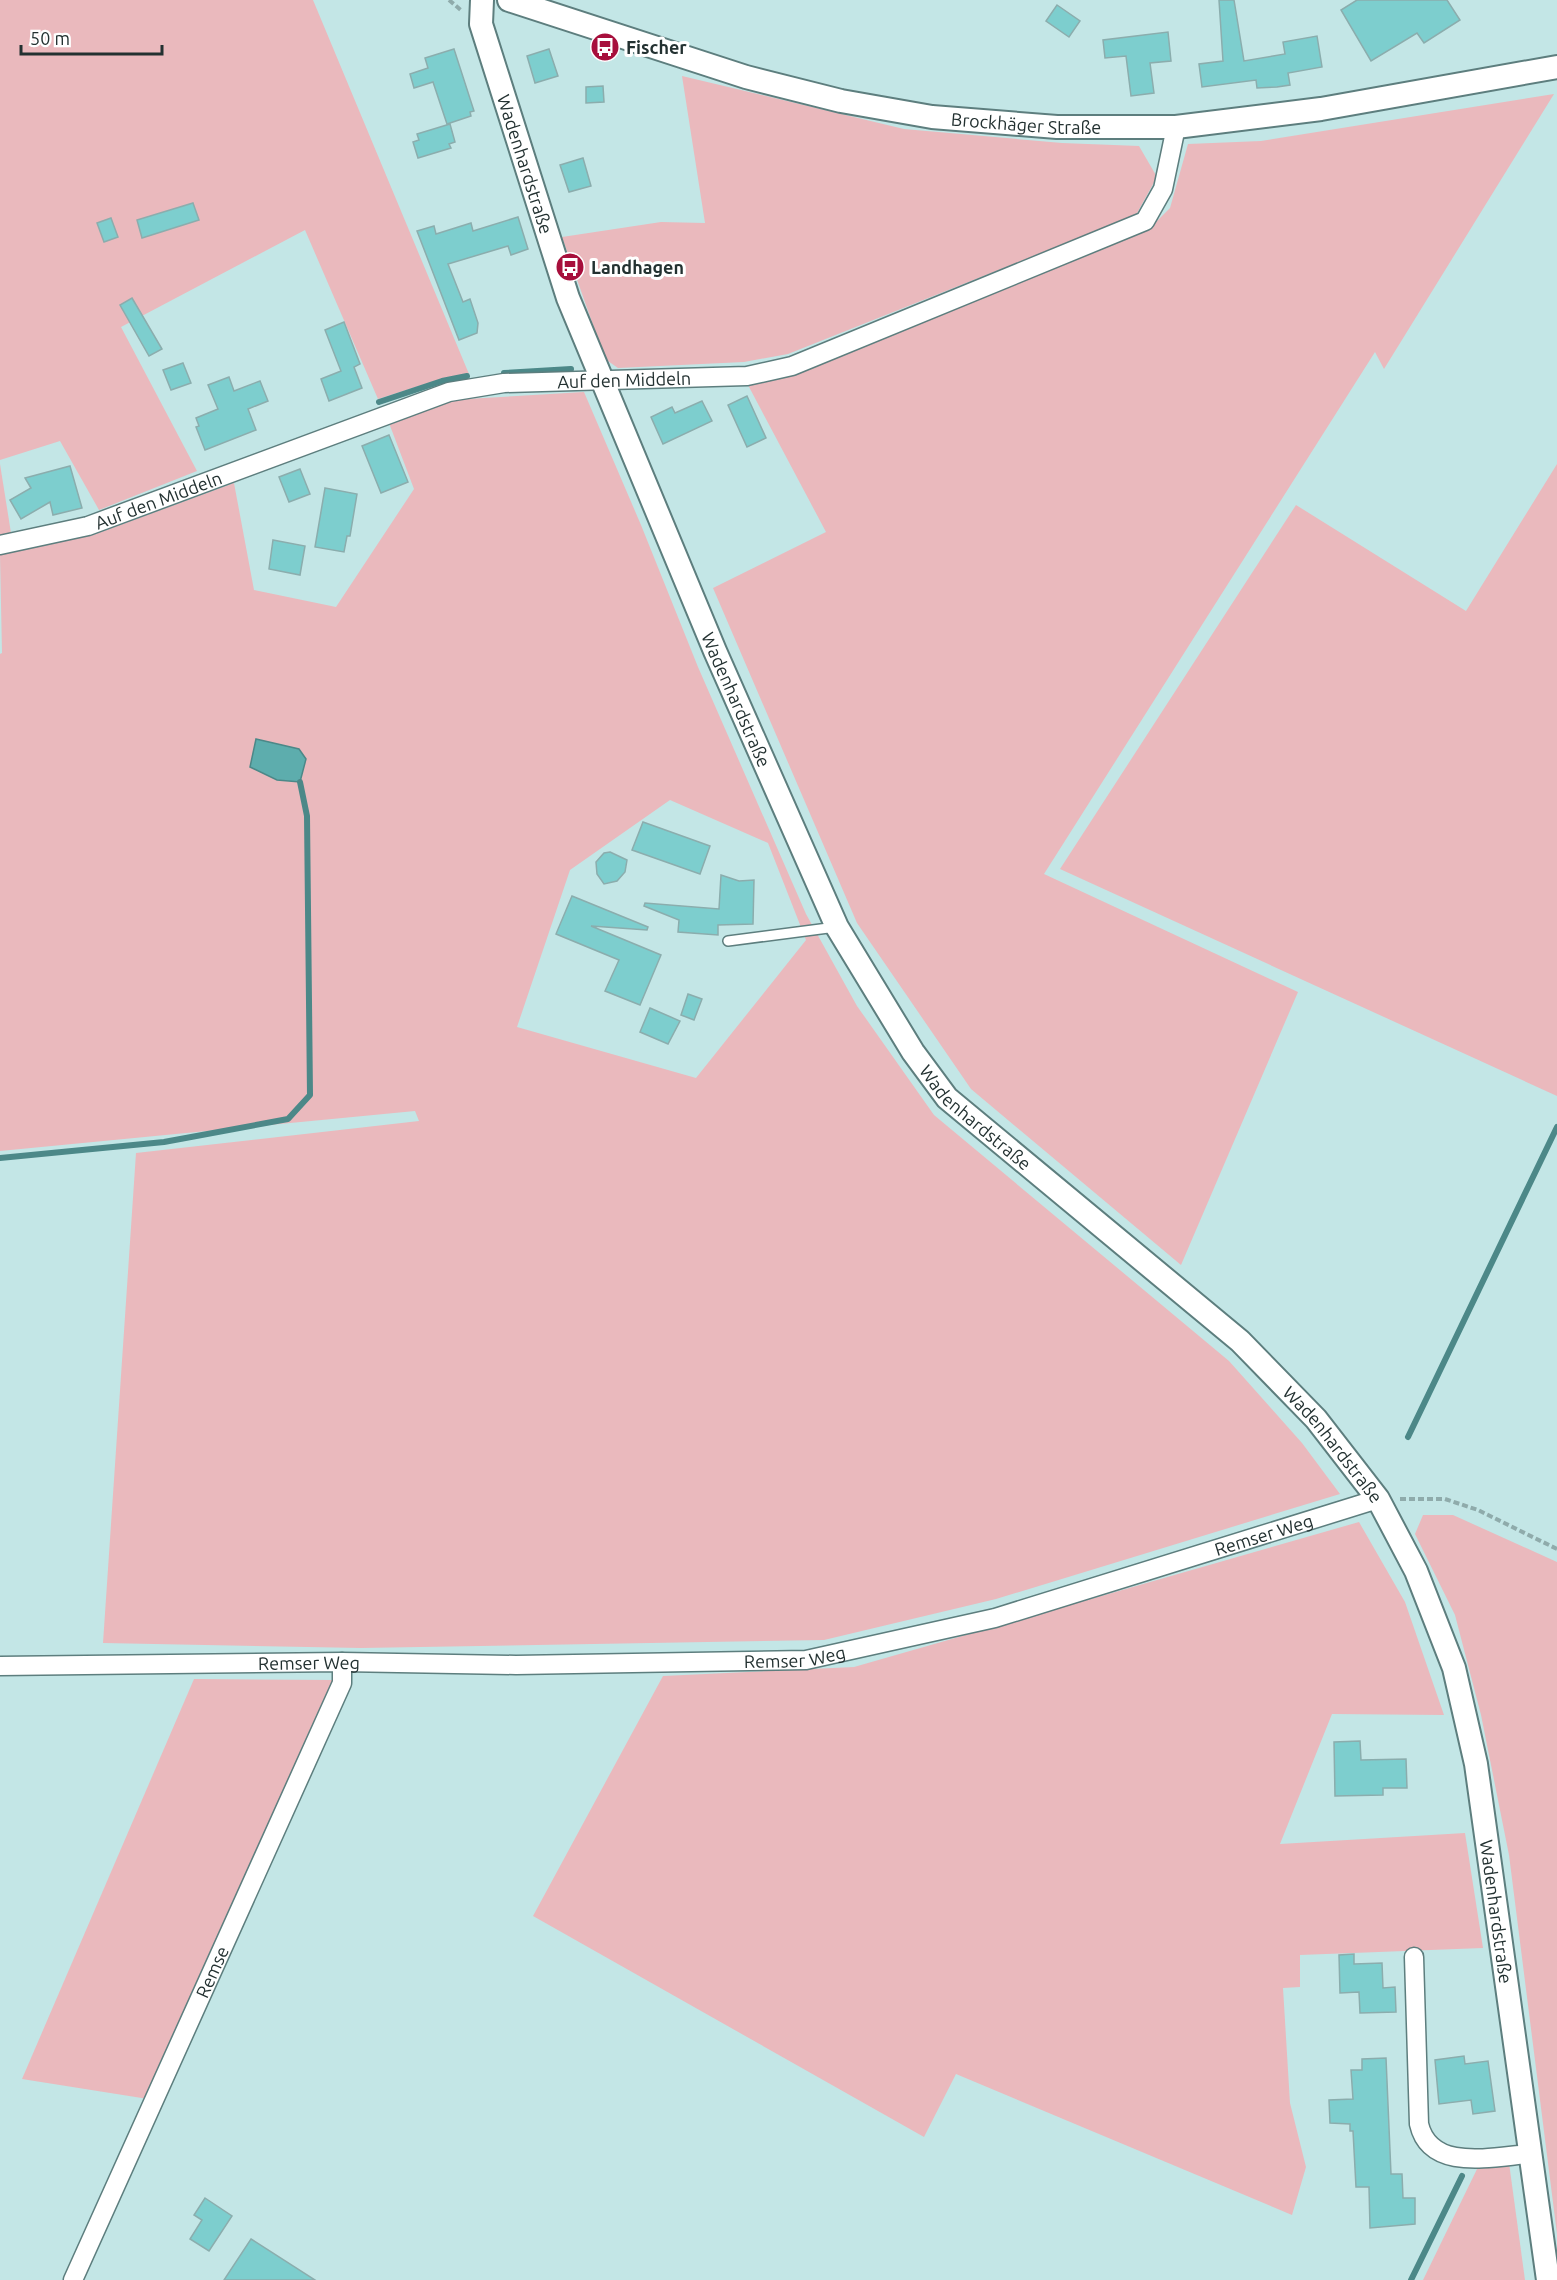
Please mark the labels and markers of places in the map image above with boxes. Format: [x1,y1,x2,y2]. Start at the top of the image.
bus stop icon: Fischer [589,31,621,63]
place label: Fischer [626,37,687,57]
bus stop icon: Landhagen [554,251,586,283]
place label: Landhagen [591,257,684,277]

